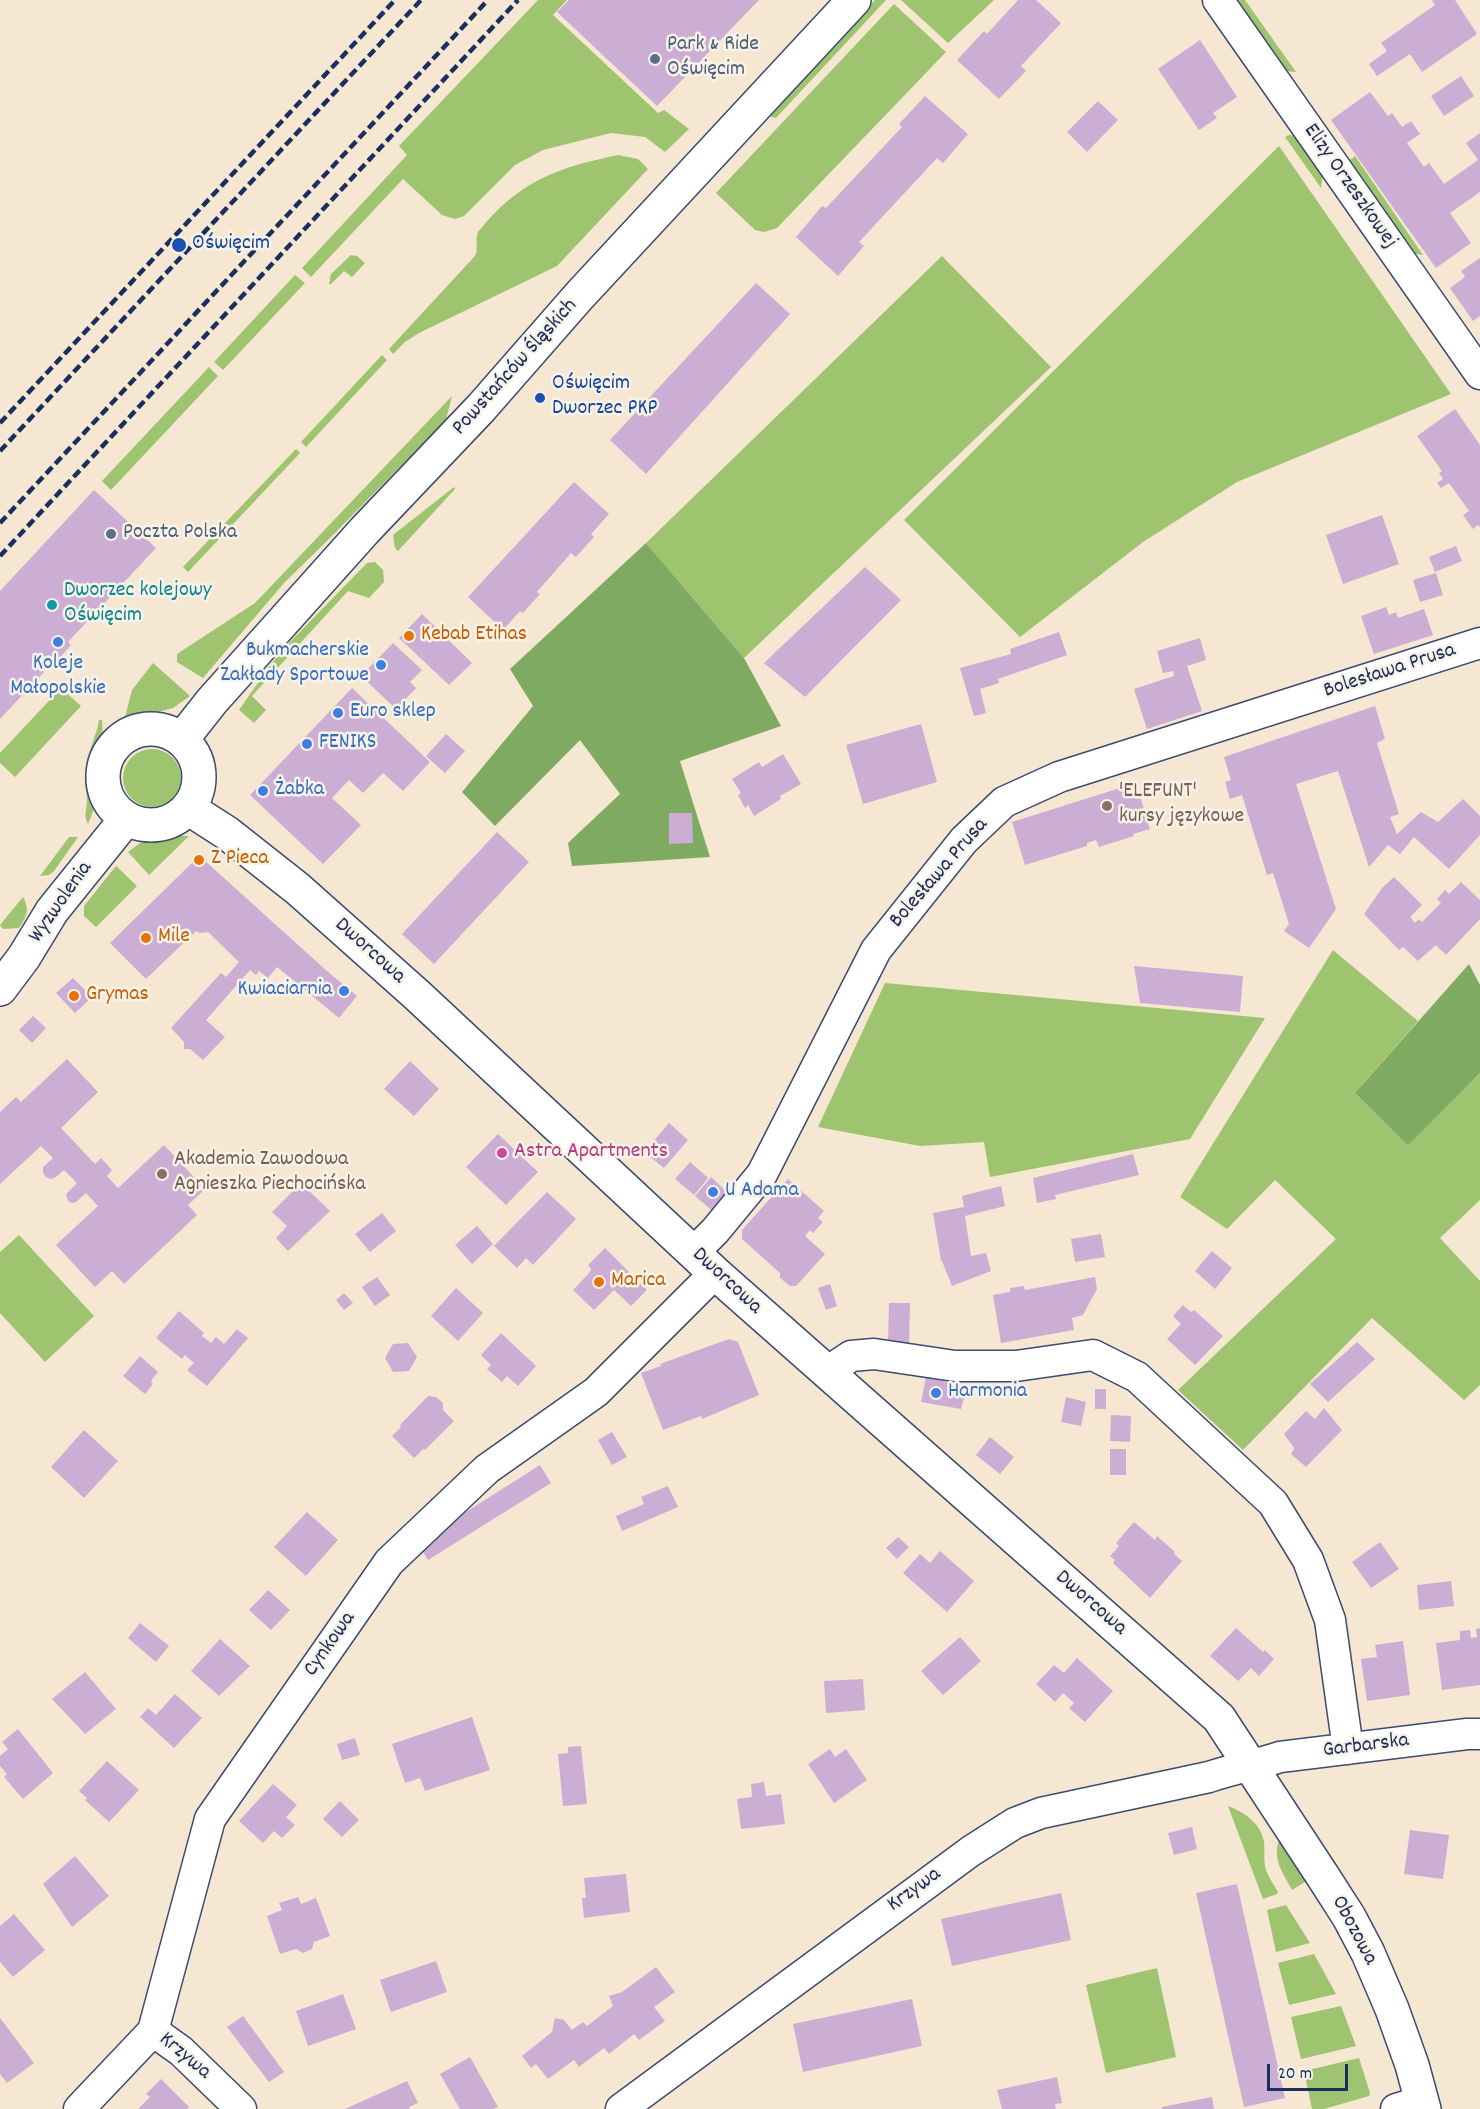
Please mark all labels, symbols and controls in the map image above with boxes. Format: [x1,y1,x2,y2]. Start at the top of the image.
place label: Park & Ride Oświęcim [667,33,759,84]
marker: Park & Ride Oświęcim [648,52,662,66]
street label: Elizy Orzeszkowej [1296,119,1402,255]
place label: Oświęcim [192,232,270,258]
marker: Oświęcim [170,236,188,254]
street label: Powstańców Śląskich [448,294,584,442]
place label: Oświęcim Dworzec PKP [552,372,658,424]
marker: Oświęcim Dworzec PKP [533,391,547,405]
place label: Poczta Polska [123,521,237,547]
marker: Poczta Polska [104,527,118,541]
place label: Dworzec kolejowy Oświęcim [64,579,212,630]
marker: Dworzec kolejowy Oświęcim [45,598,59,612]
place label: Kebab Etihas [421,623,527,649]
marker: Kebab Etihas [402,629,416,643]
marker: Koleje Małopolskie [51,635,65,649]
street label: Bolesława Prusa [1321,638,1459,706]
place label: Bukmacherskie Zakłady Sportowe [220,639,369,690]
place label: Koleje Małopolskie [10,652,106,704]
marker: Bukmacherskie Zakłady Sportowe [374,658,388,672]
place label: Euro sklep [350,700,436,726]
marker: Euro sklep [331,706,345,720]
place label: FENIKS [319,731,376,757]
marker: FENIKS [300,737,314,751]
place label: Żabka [275,778,324,804]
place label: 'ELEFUNT' kursy językowe [1119,780,1244,831]
marker: Żabka [256,784,270,798]
marker: 'ELEFUNT' kursy językowe [1100,799,1114,813]
street label: Bolesława Prusa [885,814,995,934]
place label: Z Pieca [211,847,269,873]
marker: Z Pieca [192,853,206,867]
street label: Wyzwolenia [24,857,100,949]
street label: Dworcowa [328,913,410,991]
place label: Mile [158,925,190,951]
marker: Mile [139,931,153,945]
place label: Kwiaciarnia [237,978,332,1004]
place label: Grymas [86,983,149,1009]
marker: Kwiaciarnia [337,984,351,998]
marker: Grymas [67,989,81,1003]
place label: Astra Apartments [514,1140,668,1166]
marker: Astra Apartments [495,1146,509,1160]
place label: Akademia Zawodowa Agnieszka Piechocińska [174,1148,366,1200]
marker: Akademia Zawodowa Agnieszka Piechocińska [155,1167,169,1181]
place label: U Adama [725,1179,799,1205]
marker: U Adama [706,1185,720,1199]
street label: Dworcowa [685,1243,767,1321]
place label: Marica [611,1269,666,1295]
marker: Marica [592,1275,606,1289]
place label: Harmonia [948,1380,1027,1406]
marker: Harmonia [929,1386,943,1400]
street label: Dworcowa [1049,1566,1131,1642]
street label: Cynkowa [299,1607,363,1683]
street label: Garbarska [1322,1729,1410,1765]
street label: Krzywa [883,1863,947,1919]
street label: Obozowa [1324,1892,1382,1970]
street label: Krzywa [153,2028,215,2086]
scale bar [1270,2052,1351,2090]
text: 20 m [1278,2062,1312,2087]

